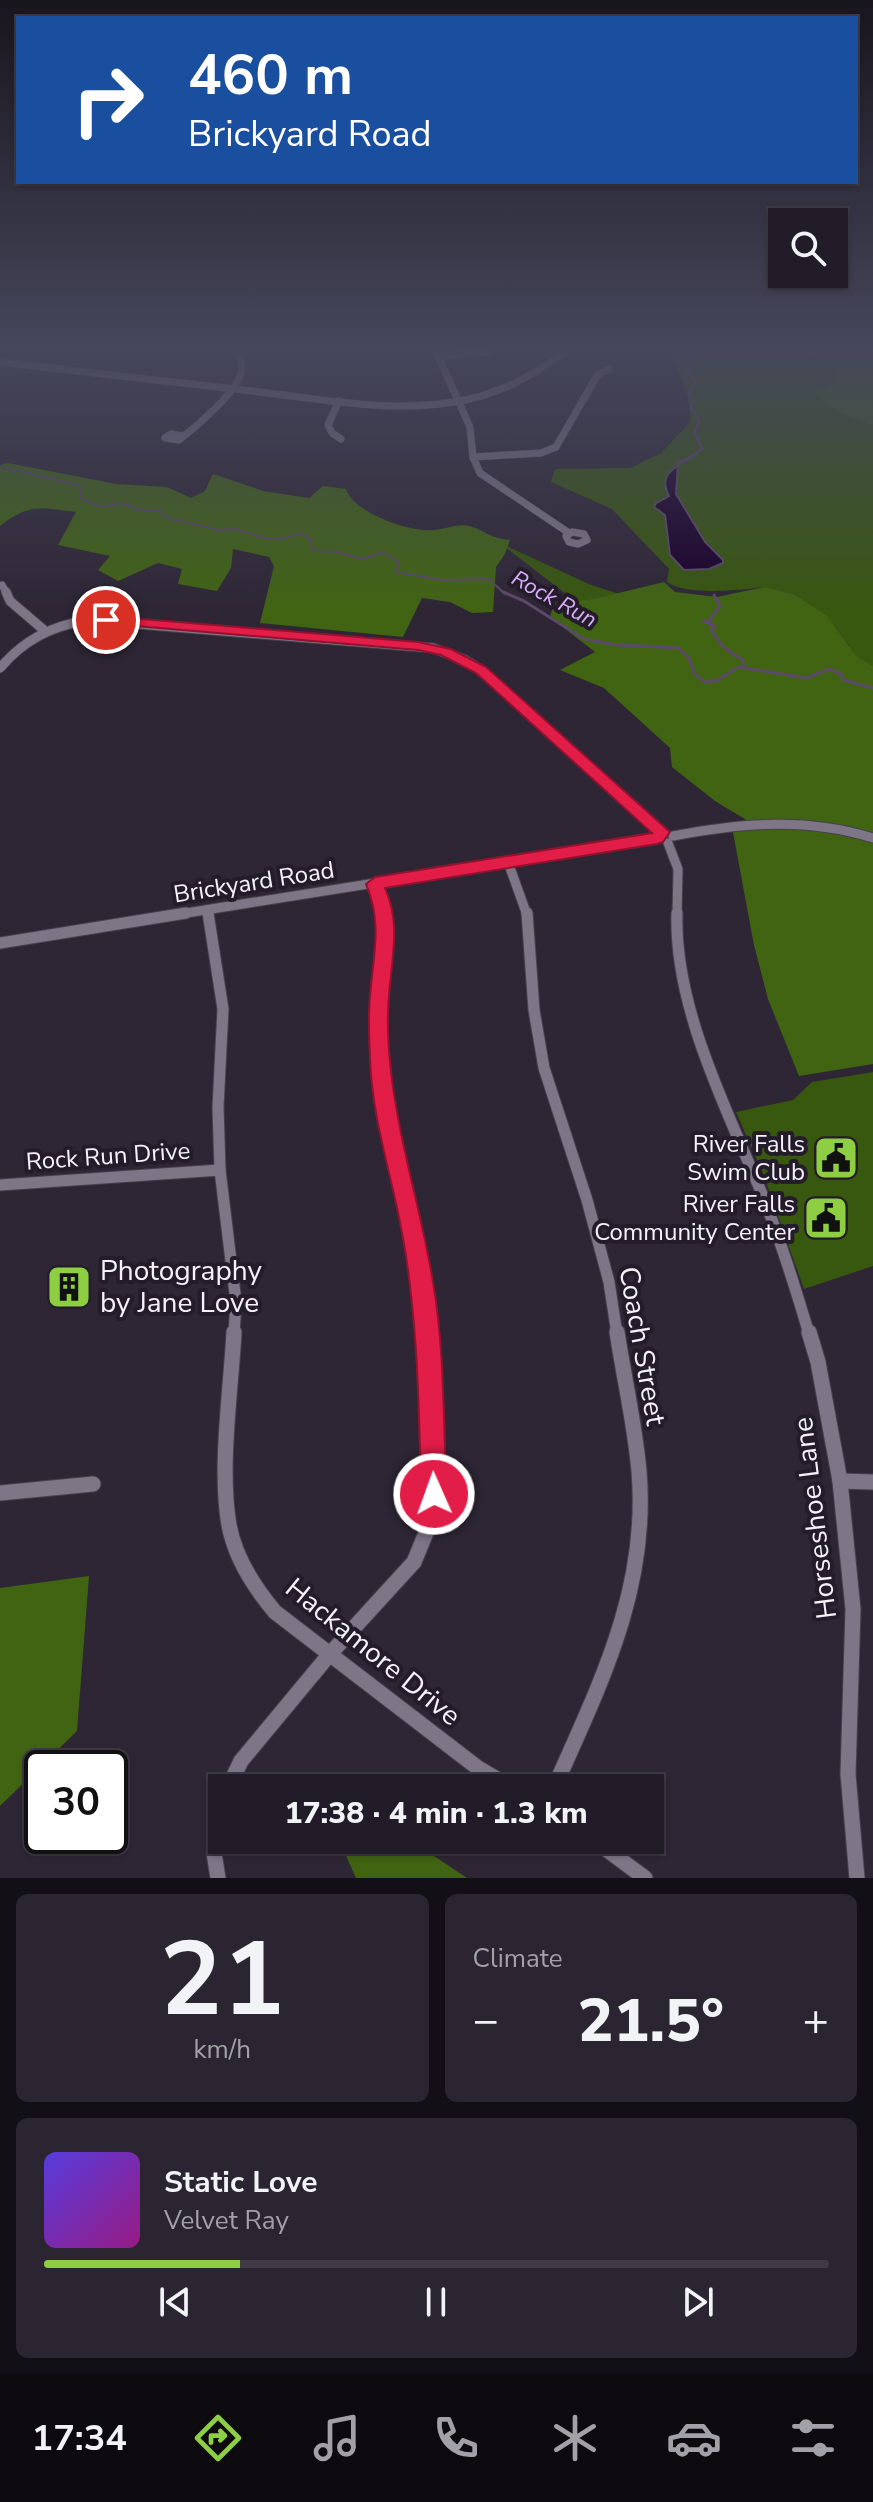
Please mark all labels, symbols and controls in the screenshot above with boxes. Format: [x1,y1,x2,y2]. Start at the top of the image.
text: 460 m [188,37,353,114]
icon: right [56,48,160,152]
text: Brickyard Road [188,110,432,159]
map controls [768,208,848,288]
button: search [768,208,848,288]
water label: Rock Run [506,563,602,635]
pin [72,586,140,654]
icon: arrive [84,598,128,642]
street label: Brickyard Road [171,853,337,911]
place label: River Falls Swim Club [687,1128,805,1188]
street label: Rock Run Drive [25,1134,191,1178]
public building icon: River Falls Swim Club [812,1134,860,1182]
place label: River Falls Community Center [594,1188,795,1248]
public building icon: River Falls Community Center [802,1194,850,1242]
place label: Photography by Jane Love [100,1252,263,1322]
building icon: Photography by Jane Love [45,1263,93,1311]
street label: Coach Street [609,1264,675,1429]
street label: Horseshoe Lane [784,1415,846,1621]
position arrow [392,1452,476,1536]
street label: Hackamore Drive [277,1569,469,1735]
speed limit sign: 30 [24,1750,128,1854]
text: 17:38 · 4 min · 1.3 km [284,1793,588,1834]
text: 21 [160,1909,285,2051]
text: Climate [473,1941,563,1976]
text: 21.5° [577,1980,724,2062]
text: − [473,1991,499,2051]
text: + [803,1991,829,2051]
text: km/h [194,2032,251,2067]
text: Static Love [164,2162,318,2203]
text: Velvet Ray [164,2203,289,2238]
icon: previous [153,2280,197,2324]
icon: pause [414,2280,458,2324]
icon: next [676,2280,720,2324]
icon: directions [190,2410,246,2466]
icon: music [309,2410,365,2466]
icon: phone [428,2410,484,2466]
icon: climate [547,2410,603,2466]
icon: car [666,2410,722,2466]
icon: filters [785,2410,841,2466]
text: 17:34 [32,2414,127,2463]

